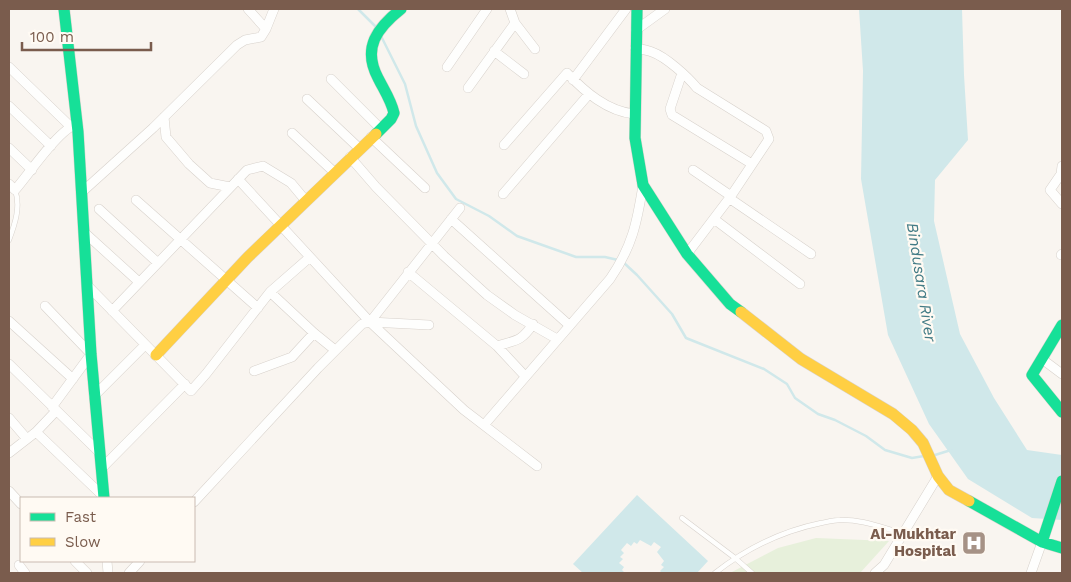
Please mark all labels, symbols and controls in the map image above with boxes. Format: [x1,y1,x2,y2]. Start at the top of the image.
scale bar [22,20,151,52]
text: 100 m [30,28,74,46]
water label: Bindusara River [903,221,940,344]
legend [20,497,195,562]
text: Fast [65,508,97,526]
place label: Al-Mukhtar Hospital [870,525,957,560]
hospital icon: Al-Mukhtar Hospital [961,530,987,556]
text: Slow [65,533,101,551]

